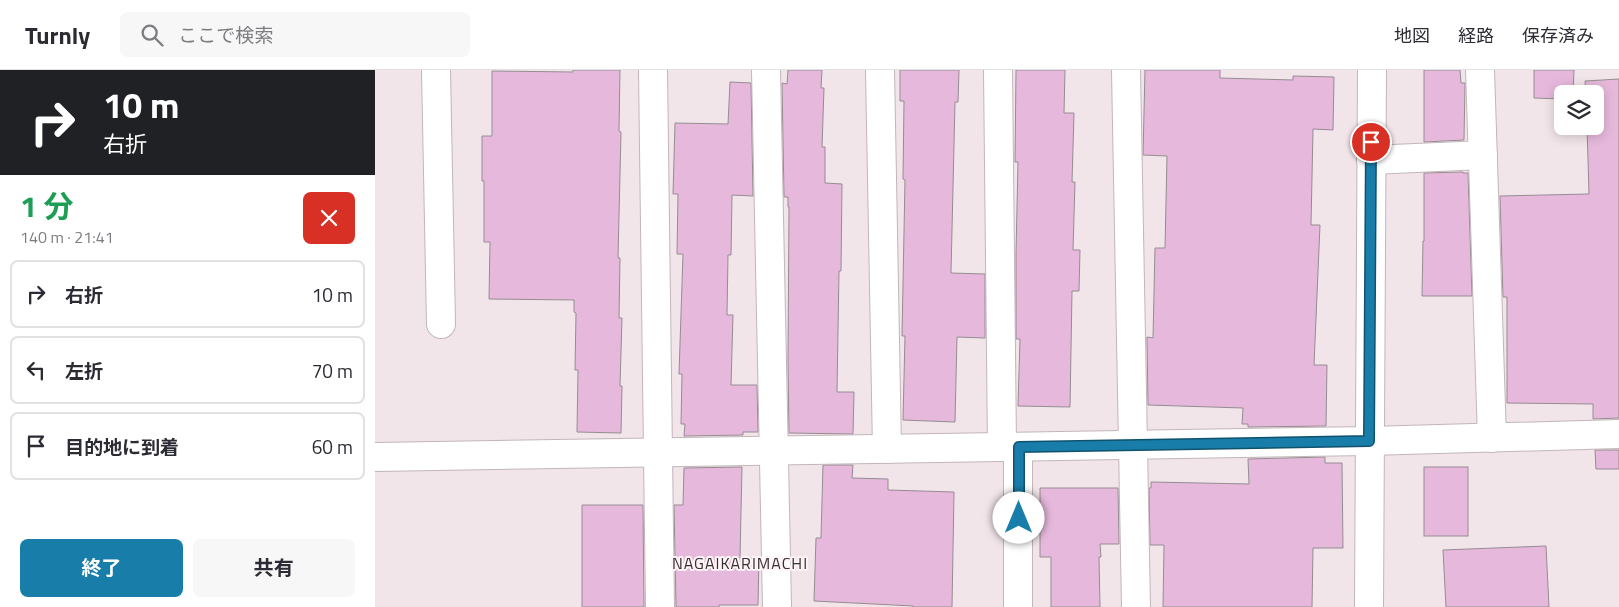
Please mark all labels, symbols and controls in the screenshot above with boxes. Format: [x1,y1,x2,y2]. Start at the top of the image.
search box [120,12,470,57]
text: Turnly [25,17,90,53]
text: ここで検索 [178,20,273,49]
icon: search [138,21,166,49]
text: 地図 [1394,22,1430,49]
text: 経路 [1458,22,1494,49]
text: 保存済み [1522,22,1594,49]
text: 10 m [103,78,179,132]
map controls [1554,85,1604,135]
button: layers [1554,85,1604,135]
icon: right [20,90,85,155]
pin [1350,121,1392,163]
text: 右折 [103,127,147,161]
icon: arrive [1357,128,1385,156]
text: 1 分 [20,183,73,229]
button: close [303,192,355,244]
text: 140 m · 21:41 [20,225,114,249]
icon: right [22,280,50,308]
text: 右折 [65,280,103,309]
text: 10 m [312,280,353,309]
icon: left [22,356,50,384]
text: 左折 [65,356,103,385]
text: 70 m [312,356,353,385]
icon: arrive [22,432,50,460]
text: 目的地に到着 [65,432,179,461]
text: 60 m [312,432,353,461]
position arrow [992,491,1044,543]
button: 終了 [20,539,183,597]
button: 共有 [193,539,355,597]
district label: NAGAIKARIMACHI [672,551,808,575]

